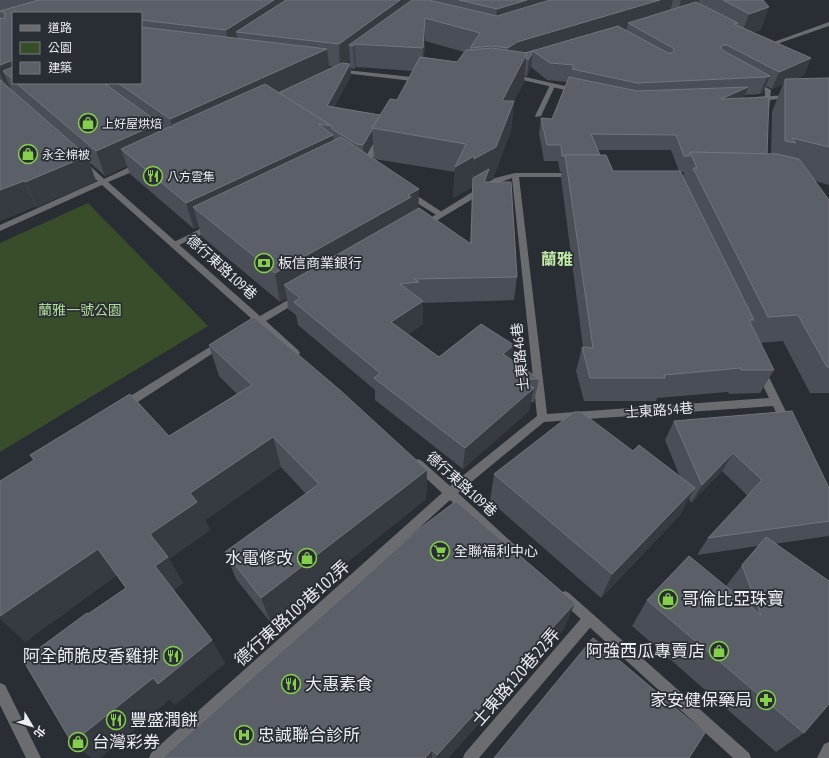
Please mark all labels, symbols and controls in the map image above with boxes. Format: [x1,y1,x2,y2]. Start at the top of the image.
legend [12,12,142,84]
text: 道路 [48,20,72,35]
text: 公園 [48,40,72,55]
text: 建築 [48,60,72,75]
shop icon: 上好屋烘焙 [77,112,99,134]
place label: 上好屋烘焙 [102,116,162,131]
shop icon: 永全棉被 [17,143,39,165]
place label: 永全棉被 [42,147,90,162]
restaurant icon: 八方雲集 [142,165,164,187]
place label: 八方雲集 [167,169,215,184]
street label: 德行東路109巷 [183,231,261,303]
district label: 蘭雅 [541,249,573,269]
bank icon: 板信商業銀行 [253,252,275,274]
place label: 板信商業銀行 [278,254,362,272]
park label: 蘭雅一號公園 [38,301,122,319]
street label: 士東路46巷 [507,322,533,392]
street label: 士東路54巷 [624,399,694,421]
street label: 德行東路109巷 [423,448,501,520]
supermarket icon: 全聯福利中心 [429,540,451,562]
place label: 全聯福利中心 [454,542,538,560]
place label: 水電修改 [225,547,293,569]
shop icon: 水電修改 [296,547,318,569]
street label: 德行東路109巷102弄 [230,555,354,671]
shop icon: 哥倫比亞珠寶 [657,588,679,610]
place label: 哥倫比亞珠寶 [682,588,784,610]
street label: 士東路120巷22弄 [467,623,565,731]
place label: 阿強西瓜專賣店 [586,640,705,662]
shop icon: 阿強西瓜專賣店 [708,640,730,662]
place label: 阿全師脆皮香雞排 [23,645,159,667]
restaurant icon: 阿全師脆皮香雞排 [162,645,184,667]
restaurant icon: 大惠素食 [280,673,302,695]
place label: 大惠素食 [305,673,373,695]
place label: 家安健保藥局 [650,689,752,711]
pharmacy icon: 家安健保藥局 [755,689,777,711]
north arrow [12,706,52,746]
restaurant icon: 豐盛潤餅 [105,709,127,731]
place label: 豐盛潤餅 [130,709,198,731]
text: 北 [31,724,49,741]
hospital icon: 忠誠聯合診所 [233,724,255,746]
place label: 忠誠聯合診所 [258,724,360,746]
shop icon: 台灣彩券 [67,731,89,753]
place label: 台灣彩券 [92,731,160,753]

